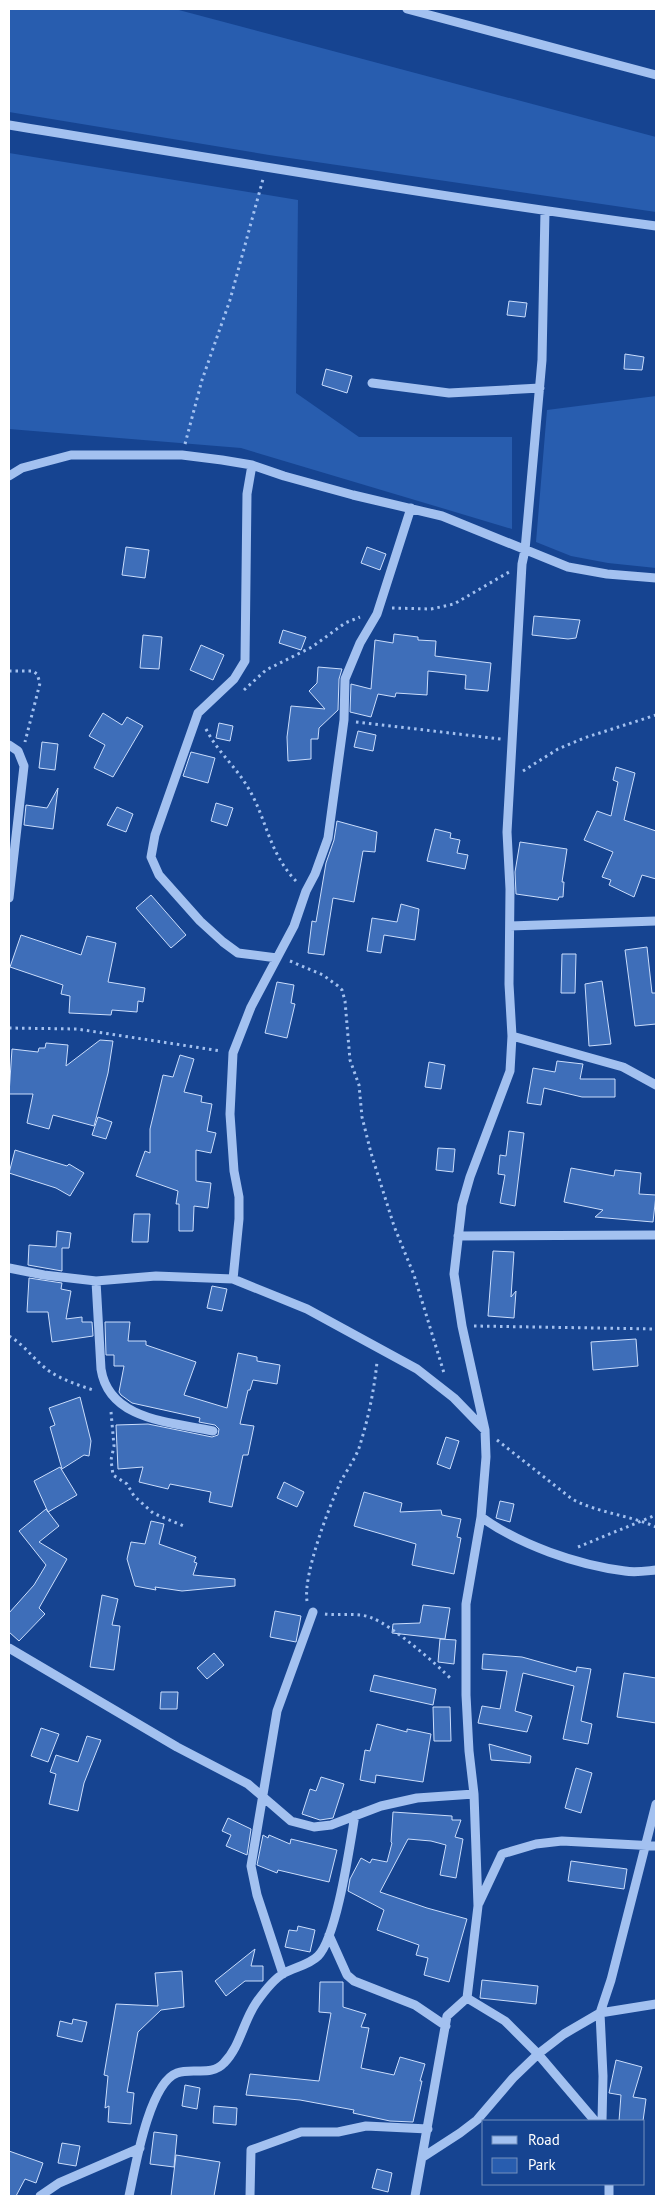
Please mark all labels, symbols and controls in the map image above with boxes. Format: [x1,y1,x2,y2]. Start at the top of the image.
legend [482,2120,645,2185]
text: Road [528,2130,560,2149]
text: Park [528,2155,556,2174]

